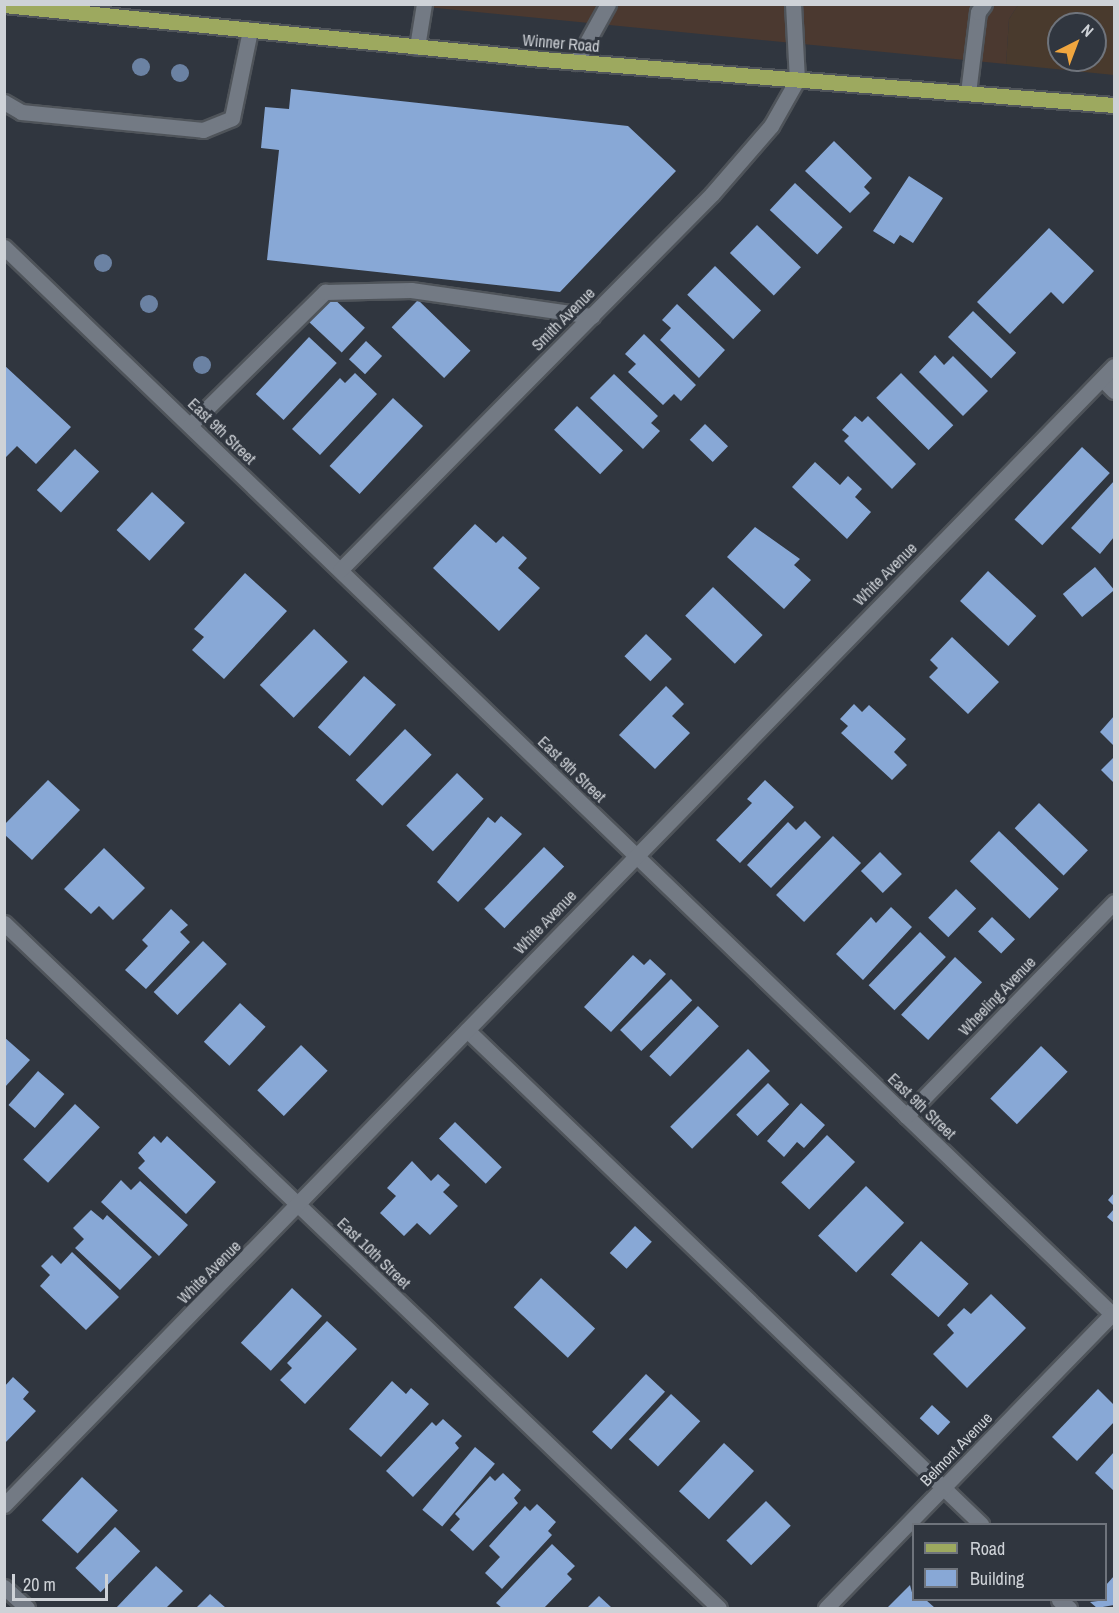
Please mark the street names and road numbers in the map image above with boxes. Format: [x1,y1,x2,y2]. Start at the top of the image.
street label: Winner Road [522,30,600,56]
street label: Smith Avenue [527,283,599,355]
street label: East 9th Street [184,394,260,468]
street label: White Avenue [849,538,921,610]
street label: East 9th Street [534,732,610,806]
street label: White Avenue [510,886,580,958]
street label: Wheeling Avenue [954,952,1040,1040]
street label: East 9th Street [884,1069,960,1143]
street label: East 10th Street [333,1213,415,1293]
street label: White Avenue [173,1236,245,1308]
street label: Belmont Avenue [916,1408,996,1490]

